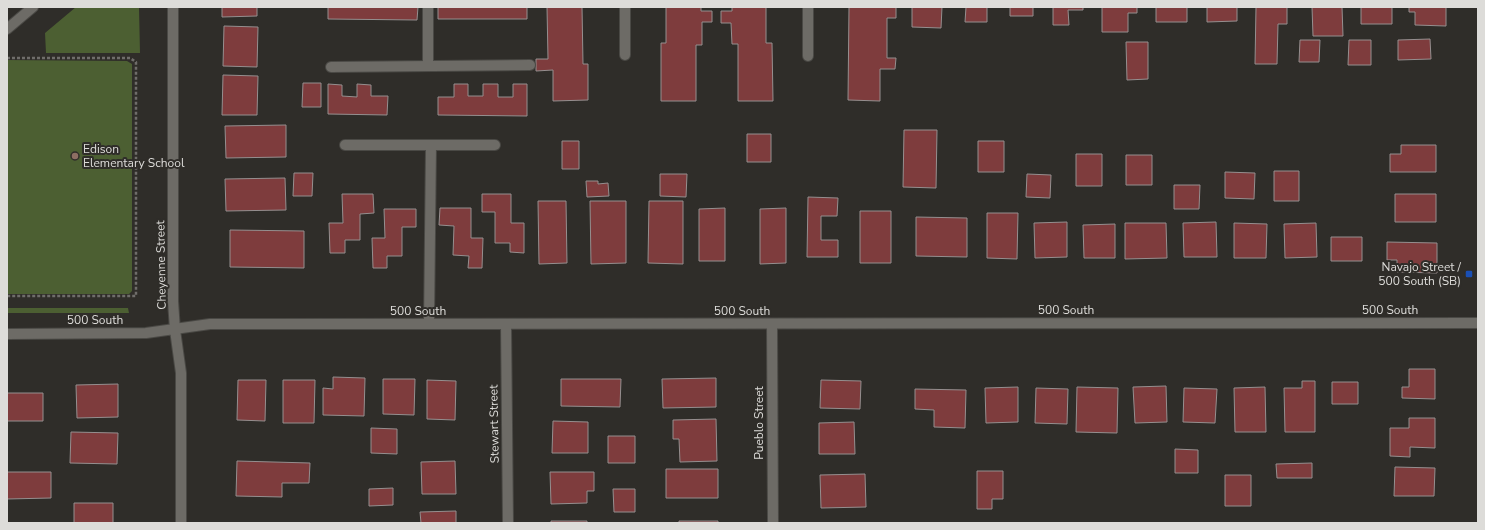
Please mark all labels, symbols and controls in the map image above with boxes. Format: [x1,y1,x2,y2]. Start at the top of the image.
place label: Edison Elementary School [83,141,185,171]
marker: Edison Elementary School [70,151,80,161]
street label: Cheyenne Street [152,219,170,310]
place label: Navajo Street / 500 South (SB) [1378,259,1462,289]
marker: Navajo Street / 500 South (SB) [1464,269,1474,279]
street label: 500 South [1038,302,1094,318]
street label: 500 South [1362,302,1418,318]
street label: 500 South [390,303,446,319]
street label: 500 South [714,303,770,319]
street label: 500 South [67,312,123,328]
street label: Stewart Street [485,384,503,464]
street label: Pueblo Street [751,385,767,460]

